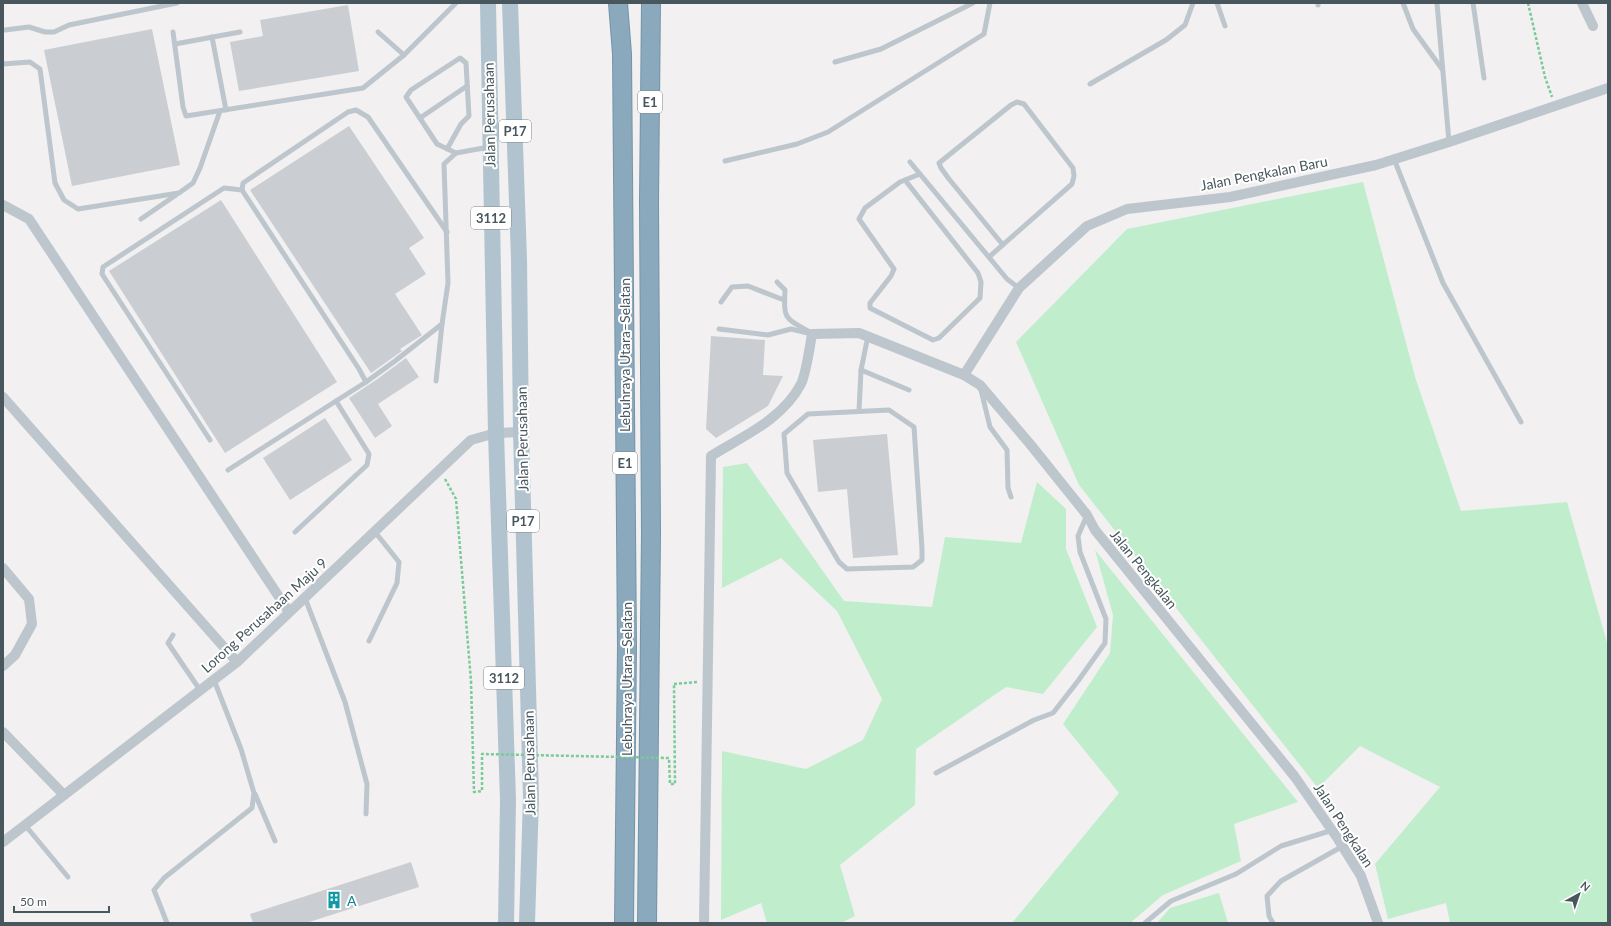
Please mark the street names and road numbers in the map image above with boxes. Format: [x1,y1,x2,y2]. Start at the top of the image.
street label: Jalan Perusahaan [480,62,498,168]
road number: E1 [638,91,662,113]
road number: P17 [499,120,531,142]
street label: Jalan Pengkalan Baru [1199,152,1329,194]
road number: 3112 [471,207,511,229]
street label: Lebuhraya Utara–Selatan [616,278,633,432]
street label: Jalan Perusahaan [513,386,531,492]
road number: E1 [613,452,637,474]
road number: P17 [507,510,539,532]
street label: Jalan Pengkalan [1107,526,1181,612]
street label: Lorong Perusahaan Maju 9 [198,554,330,676]
street label: Lebuhraya Utara–Selatan [618,602,635,756]
road number: 3112 [484,667,524,689]
street label: Jalan Perusahaan [520,710,538,816]
street label: Jalan Pengkalan [1310,780,1378,870]

